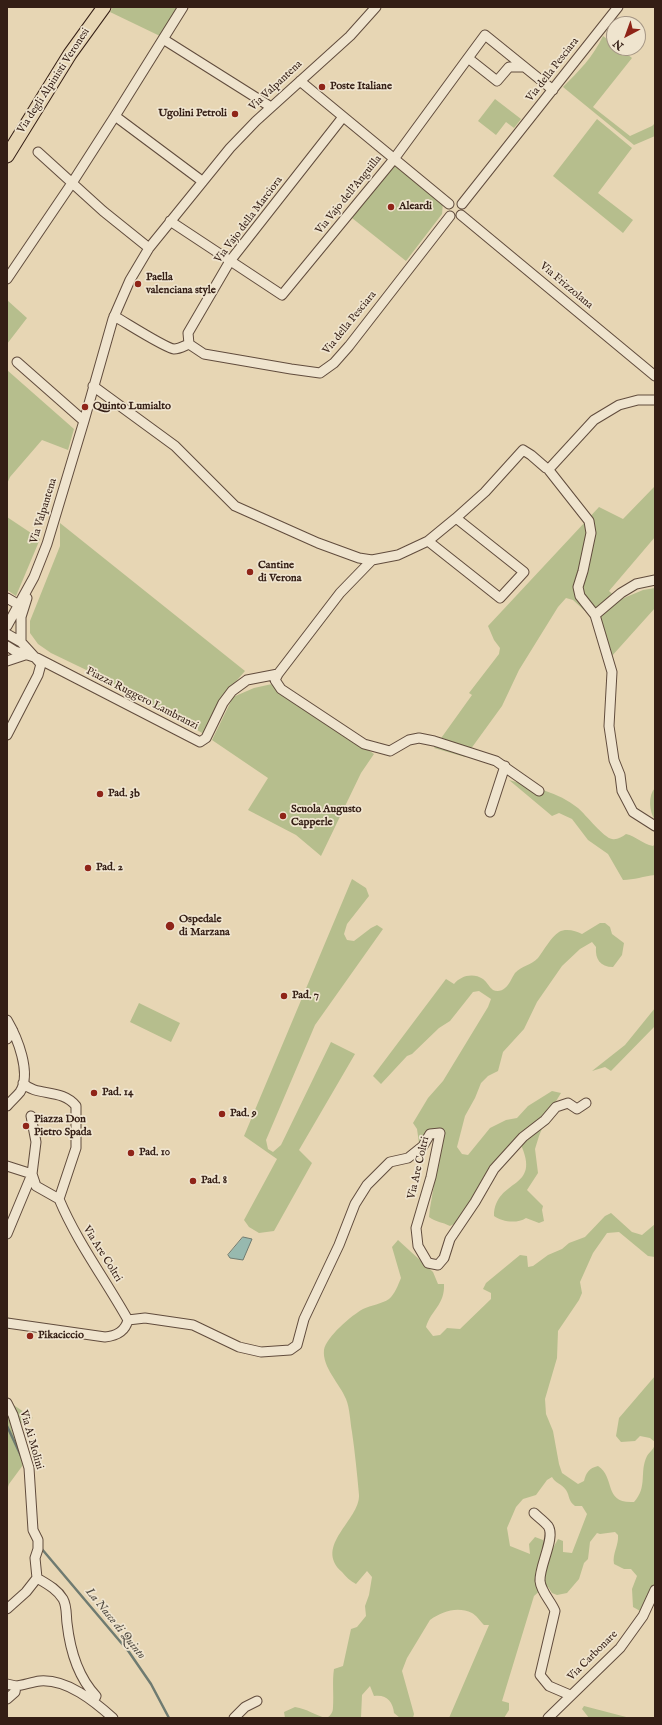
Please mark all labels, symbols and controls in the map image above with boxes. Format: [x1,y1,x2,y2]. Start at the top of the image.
north arrow [606,16,646,56]
street label: Via degli Alpinisti Veronesi [15,26,93,136]
street label: Via della Pesciara [524,35,582,105]
text: N [611,36,627,53]
street label: Via Valpantena [247,58,305,114]
place label: Poste Italiane [330,80,392,94]
marker: Poste Italiane [317,82,327,92]
place label: Ugolini Petroli [158,107,227,121]
marker: Ugolini Petroli [230,109,240,119]
street label: Via Vajo dell'Anguilla [313,153,385,237]
street label: Via Vajo della Marciora [212,174,286,266]
place label: Aleardi [399,200,432,214]
marker: Aleardi [386,202,396,212]
street label: Via Frizzolana [537,260,595,312]
place label: Paella valenciana style [146,271,216,297]
marker: Paella valenciana style [133,279,143,289]
street label: Via della Pesciara [320,289,380,357]
place label: Quinto Lumialto [93,400,171,414]
marker: Quinto Lumialto [80,402,90,412]
street label: Via Valpantena [28,477,60,545]
place label: Cantine di Verona [258,559,301,585]
marker: Cantine di Verona [245,567,255,577]
street label: Piazza Ruggero Lambranzi [84,665,200,733]
place label: Pad. 3b [108,787,140,801]
marker: Pad. 3b [95,789,105,799]
place label: Scuola Augusto Capperle [291,803,361,829]
marker: Scuola Augusto Capperle [278,811,288,821]
place label: Pad. 2 [96,861,123,875]
marker: Pad. 2 [83,863,93,873]
place label: Ospedale di Marzana [179,913,230,939]
marker: Ospedale di Marzana [164,920,176,932]
place label: Pad. 7 [292,989,319,1003]
marker: Pad. 7 [279,991,289,1001]
place label: Pad. 14 [102,1086,133,1100]
marker: Pad. 14 [89,1088,99,1098]
place label: Pad. 9 [230,1107,257,1121]
marker: Pad. 9 [217,1109,227,1119]
place label: Piazza Don Pietro Spada [34,1113,91,1139]
marker: Piazza Don Pietro Spada [21,1121,31,1131]
street label: Via Are Coltri [405,1135,433,1201]
place label: Pad. 10 [139,1146,170,1160]
marker: Pad. 10 [126,1148,136,1158]
place label: Pad. 8 [201,1174,227,1188]
marker: Pad. 8 [188,1176,198,1186]
street label: Via Are Coltri [80,1223,124,1285]
place label: Pikaciccio [38,1329,84,1343]
marker: Pikaciccio [25,1331,35,1341]
street label: Via Ai Molini [16,1409,46,1471]
water label: La Nasce di Quinto [82,1586,148,1662]
street label: Via Carbonare [565,1628,621,1684]

